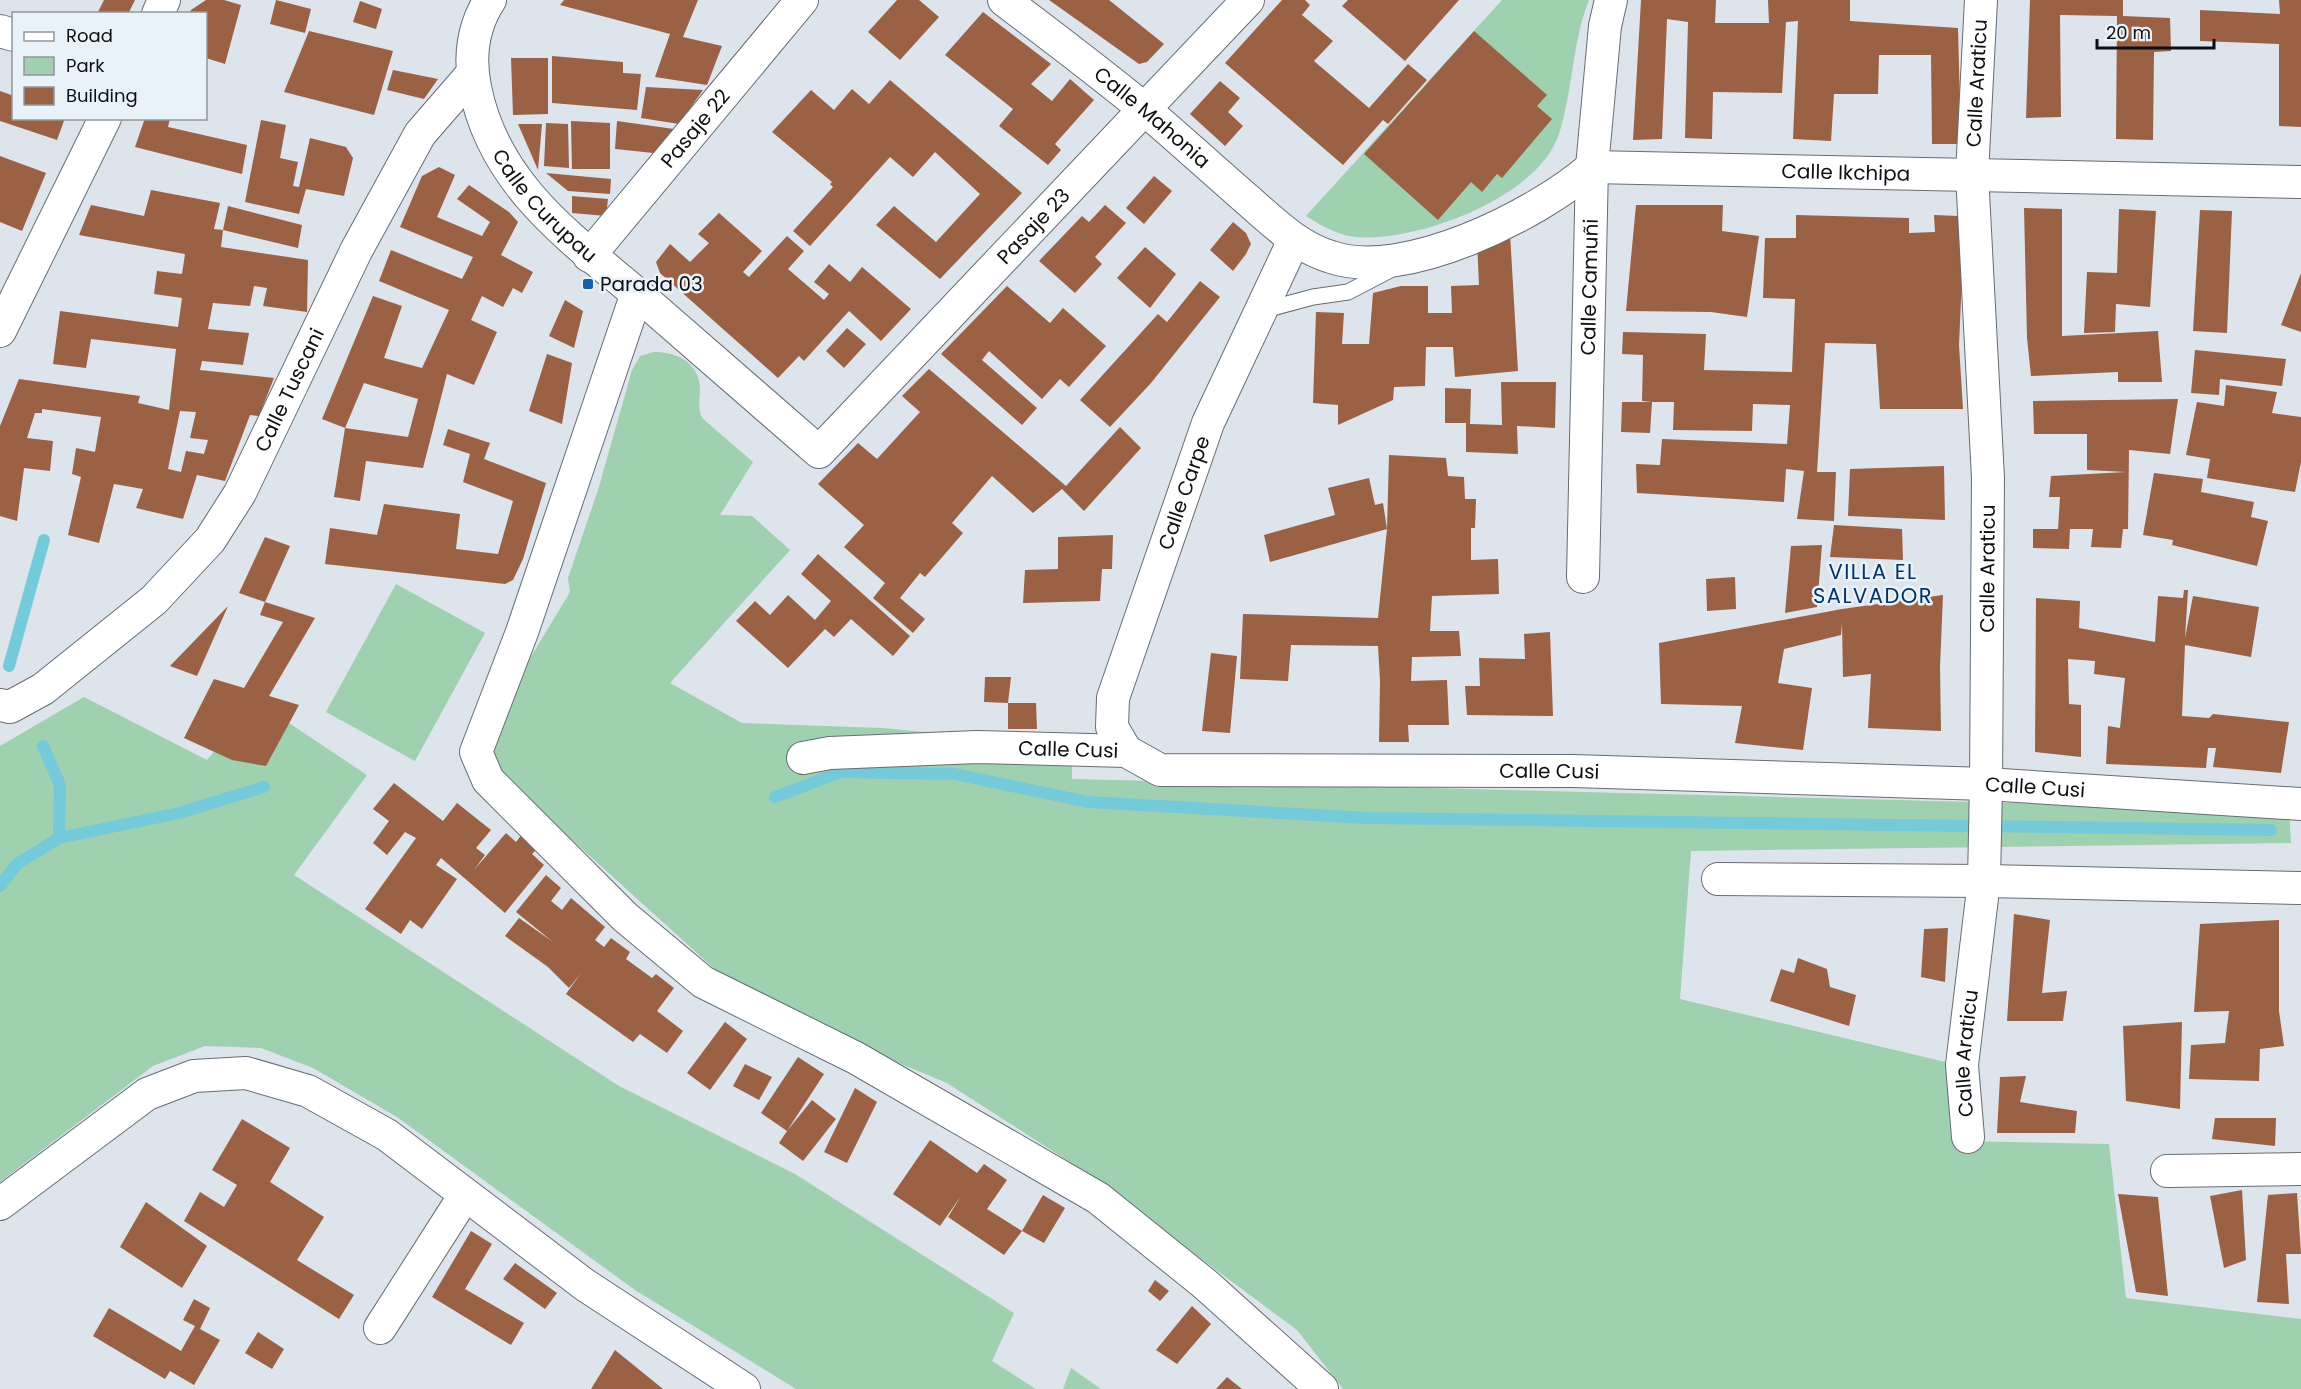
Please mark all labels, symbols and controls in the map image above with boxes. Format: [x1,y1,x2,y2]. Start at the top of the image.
legend [12,12,207,120]
scale bar [2097,12,2214,50]
street label: Calle Araticu [1959,18,1994,148]
text: 20 m [2106,20,2151,45]
text: Road [66,23,113,48]
text: Park [66,53,105,78]
street label: Calle Mahonia [1088,60,1216,175]
text: Building [66,83,138,108]
street label: Pasaje 22 [654,83,736,174]
street label: Calle Curupau [486,144,603,269]
street label: Calle Ikchipa [1781,157,1911,188]
street label: Pasaje 23 [991,182,1076,270]
street label: Calle Camuñi [1574,218,1605,356]
place label: Parada 03 [600,270,703,298]
marker: Parada 03 [581,277,595,291]
street label: Calle Tuscani [248,324,331,457]
street label: Calle Carpe [1151,432,1217,554]
street label: Calle Araticu [1973,504,2002,633]
district label: VILLA EL SALVADOR [1813,557,1933,610]
street label: Calle Cusi [1018,734,1119,765]
street label: Calle Cusi [1499,757,1600,786]
street label: Calle Cusi [1984,770,2086,804]
street label: Calle Araticu [1948,988,1985,1118]

